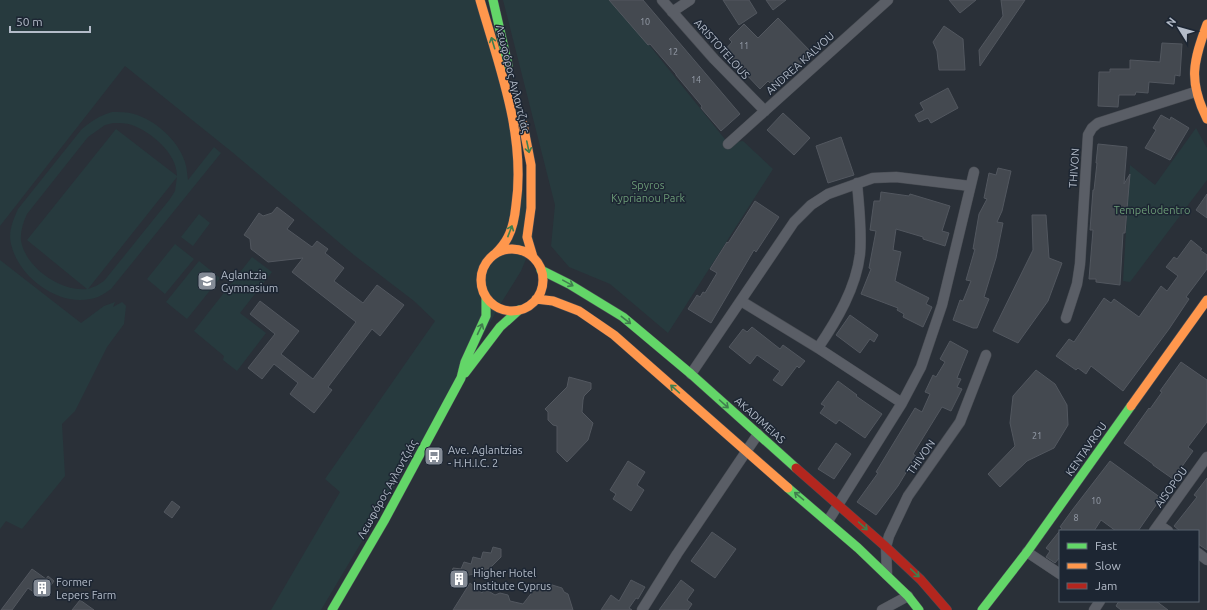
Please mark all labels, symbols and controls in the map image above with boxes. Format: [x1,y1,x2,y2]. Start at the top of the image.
scale bar [10,8,90,34]
north arrow [1159,8,1199,48]
text: 50 m [16,15,43,28]
text: N [1164,15,1178,29]
house number: 10 [640,17,650,27]
street label: ARISTOTELOUS [692,17,752,82]
street label: Λεωφόρος Αγλαντζιάς [493,24,532,135]
street label: ANDREA KALVOU [764,29,836,97]
one-way arrow [489,36,496,49]
house number: 11 [739,41,749,51]
house number: 12 [668,47,678,57]
house number: 14 [691,75,701,85]
one-way arrow [524,140,532,153]
street label: THIVON [1067,148,1081,188]
park label: Spyros Kyprianou Park [611,179,686,204]
park label: Tempelodentro [1114,204,1190,216]
one-way arrow [507,226,515,238]
place label: Aglantzia Gymnasium [221,269,278,294]
school or university icon: Aglantzia Gymnasium [196,270,218,292]
one-way arrow [561,280,573,288]
one-way arrow [620,315,631,324]
one-way arrow [477,324,484,336]
one-way arrow [670,385,680,394]
street label: AKADIMEIAS [732,394,788,446]
one-way arrow [719,400,730,409]
street label: KENTAVROU [1063,420,1109,478]
house number: 21 [1032,431,1042,441]
street label: Λεωφόρος Αγλαντζιάς [355,437,420,541]
street label: THIVON [905,437,937,477]
place label: Ave. Aglantzias - H.H.I.C. 2 [448,444,523,469]
bus stop icon: Ave. Aglantzias - H.H.I.C. 2 [423,445,445,467]
street label: AISOPOU [1152,464,1190,510]
one-way arrow [793,491,804,500]
house number: 10 [1091,496,1101,506]
house number: 8 [1073,513,1079,523]
one-way arrow [857,521,868,530]
legend [1059,530,1199,602]
text: Fast [1095,539,1117,552]
text: Slow [1095,559,1121,572]
place label: Higher Hotel Institute Cyprus [473,567,551,592]
building icon: Higher Hotel Institute Cyprus [448,568,470,590]
one-way arrow [909,569,920,578]
place label: Former Lepers Farm [56,576,116,601]
building icon: Former Lepers Farm [31,577,53,599]
text: Jam [1095,579,1117,592]

